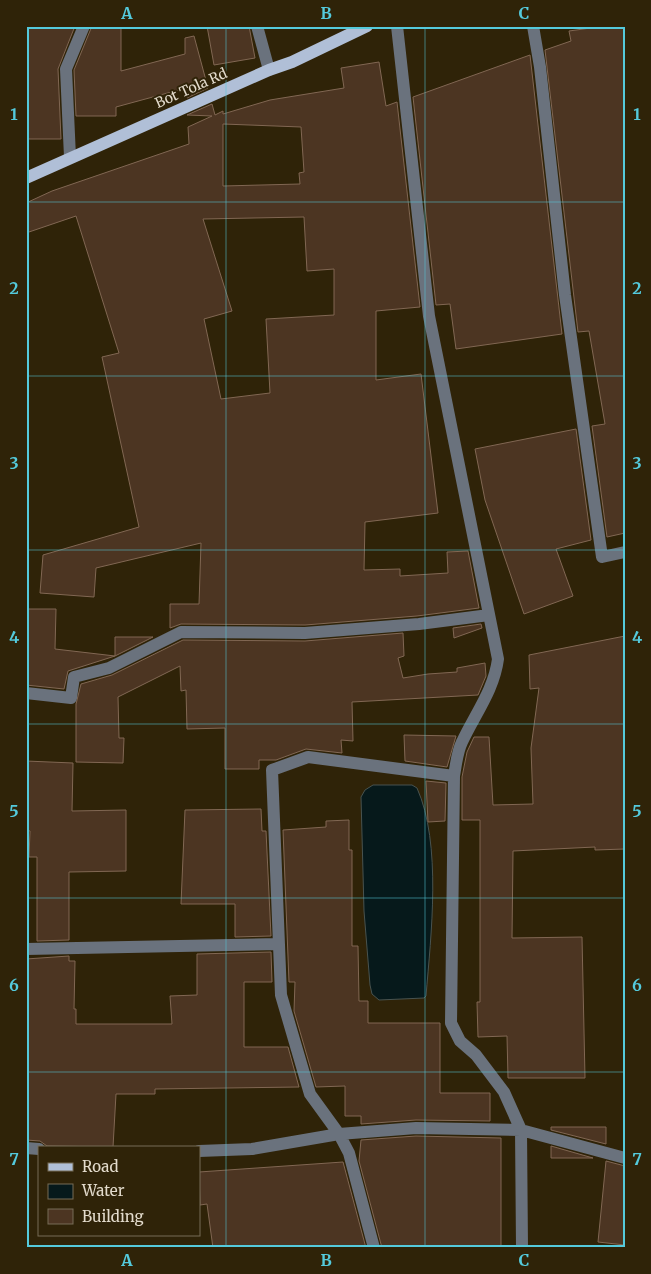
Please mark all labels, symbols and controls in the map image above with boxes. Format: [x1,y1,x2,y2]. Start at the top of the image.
text: A [120,3,133,23]
text: B [320,3,332,23]
text: C [519,3,529,23]
street label: Bot Tola Rd [152,64,230,112]
text: 1 [10,104,18,124]
text: 1 [633,104,641,124]
text: 2 [9,278,19,298]
text: 2 [632,278,642,298]
text: 3 [9,453,19,473]
text: 3 [632,453,642,473]
text: 4 [9,627,19,647]
text: 4 [632,627,642,647]
text: 5 [9,801,19,821]
text: 5 [632,801,642,821]
text: 6 [9,975,19,995]
text: 6 [632,975,642,995]
legend [38,1146,200,1236]
text: 7 [9,1149,19,1169]
text: 7 [632,1149,642,1169]
text: Road [82,1157,118,1176]
text: Water [81,1181,125,1200]
text: Building [82,1207,144,1226]
text: A [120,1250,133,1270]
text: B [320,1250,332,1270]
text: C [519,1250,529,1270]

